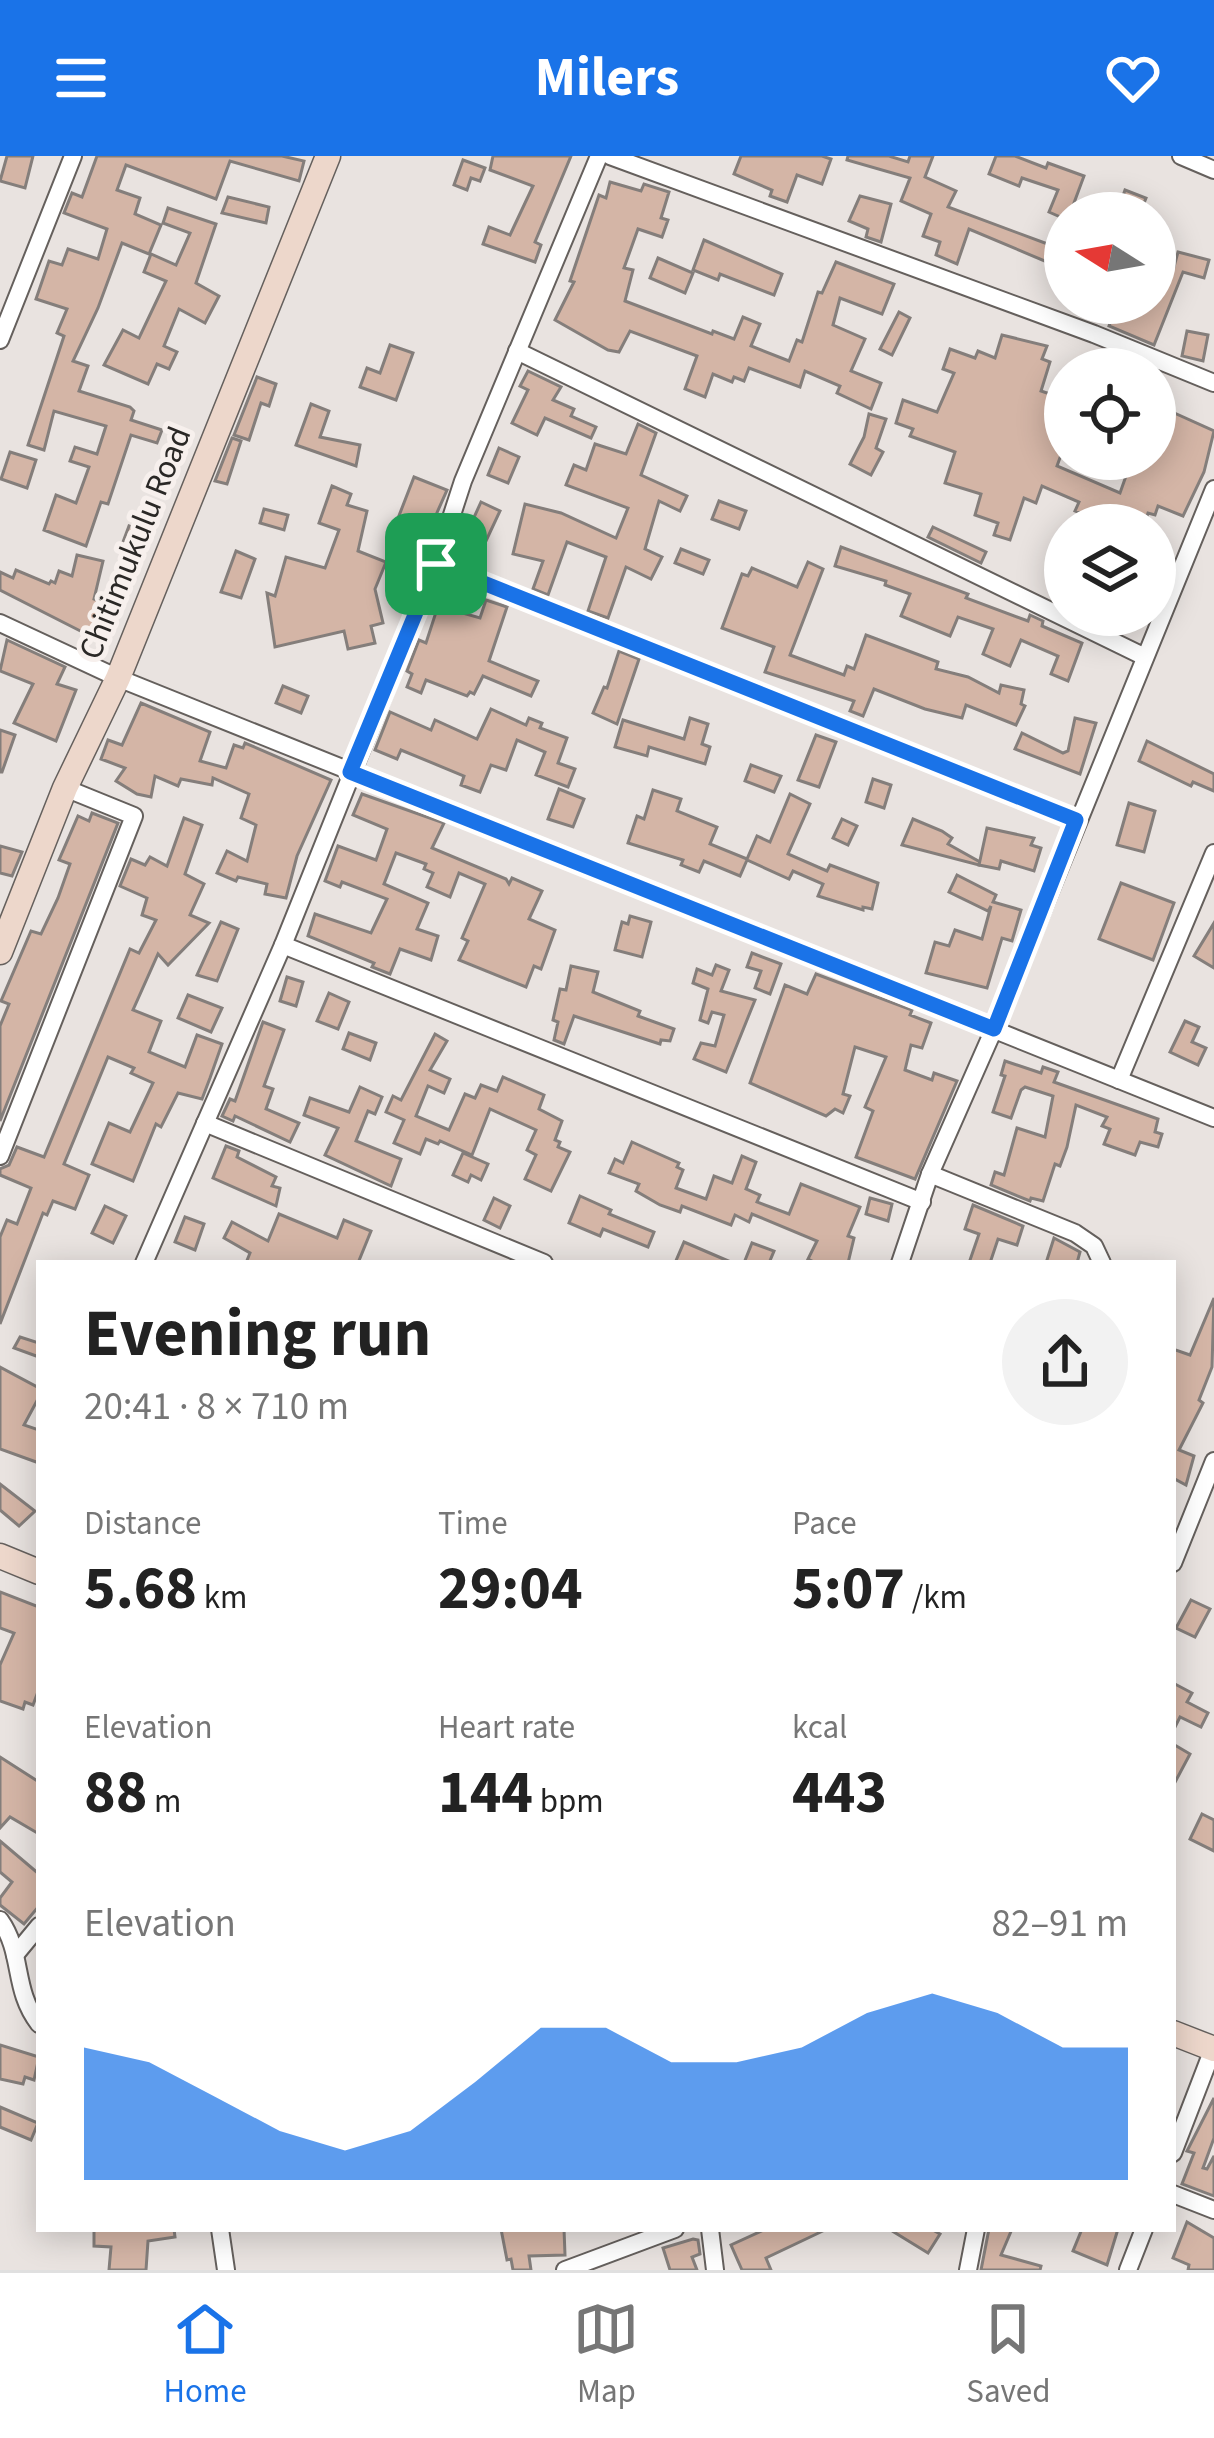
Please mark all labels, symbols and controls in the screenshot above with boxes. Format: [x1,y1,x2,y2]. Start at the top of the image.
text: Milers [535,40,679,117]
icon: menu [48,45,114,111]
icon: heart [1100,45,1166,111]
north arrow [1044,192,1176,324]
map controls [1044,192,1176,636]
button: locate [1044,348,1176,480]
street label: Chitimukulu Road [67,420,203,666]
button: layers [1044,504,1176,636]
pin [385,513,487,615]
icon: arrive [403,531,469,597]
text: Evening run [84,1287,431,1381]
button: share [1002,1299,1128,1425]
text: 20:41 · 8 × 710 m [84,1379,349,1435]
text: Distance [84,1500,201,1547]
text: Time [438,1500,508,1547]
text: Pace [792,1500,857,1547]
text: 5.68 [84,1547,197,1632]
text: 29:04 [438,1547,583,1632]
text: 5:07 [792,1547,905,1632]
text: km [197,1574,247,1621]
text: /km [905,1574,967,1621]
text: Elevation [84,1704,213,1751]
text: Heart rate [438,1704,575,1751]
text: kcal [792,1704,848,1751]
text: 88 [84,1751,147,1836]
text: 144 [438,1751,533,1836]
text: 443 [792,1751,887,1836]
text: m [147,1778,181,1825]
text: bpm [533,1778,604,1825]
text: Elevation [84,1896,236,1952]
text: 82–91 m [992,1896,1128,1952]
tab: Home [163,2296,247,2415]
tab: Map [573,2296,639,2415]
tab: Saved [966,2296,1051,2415]

